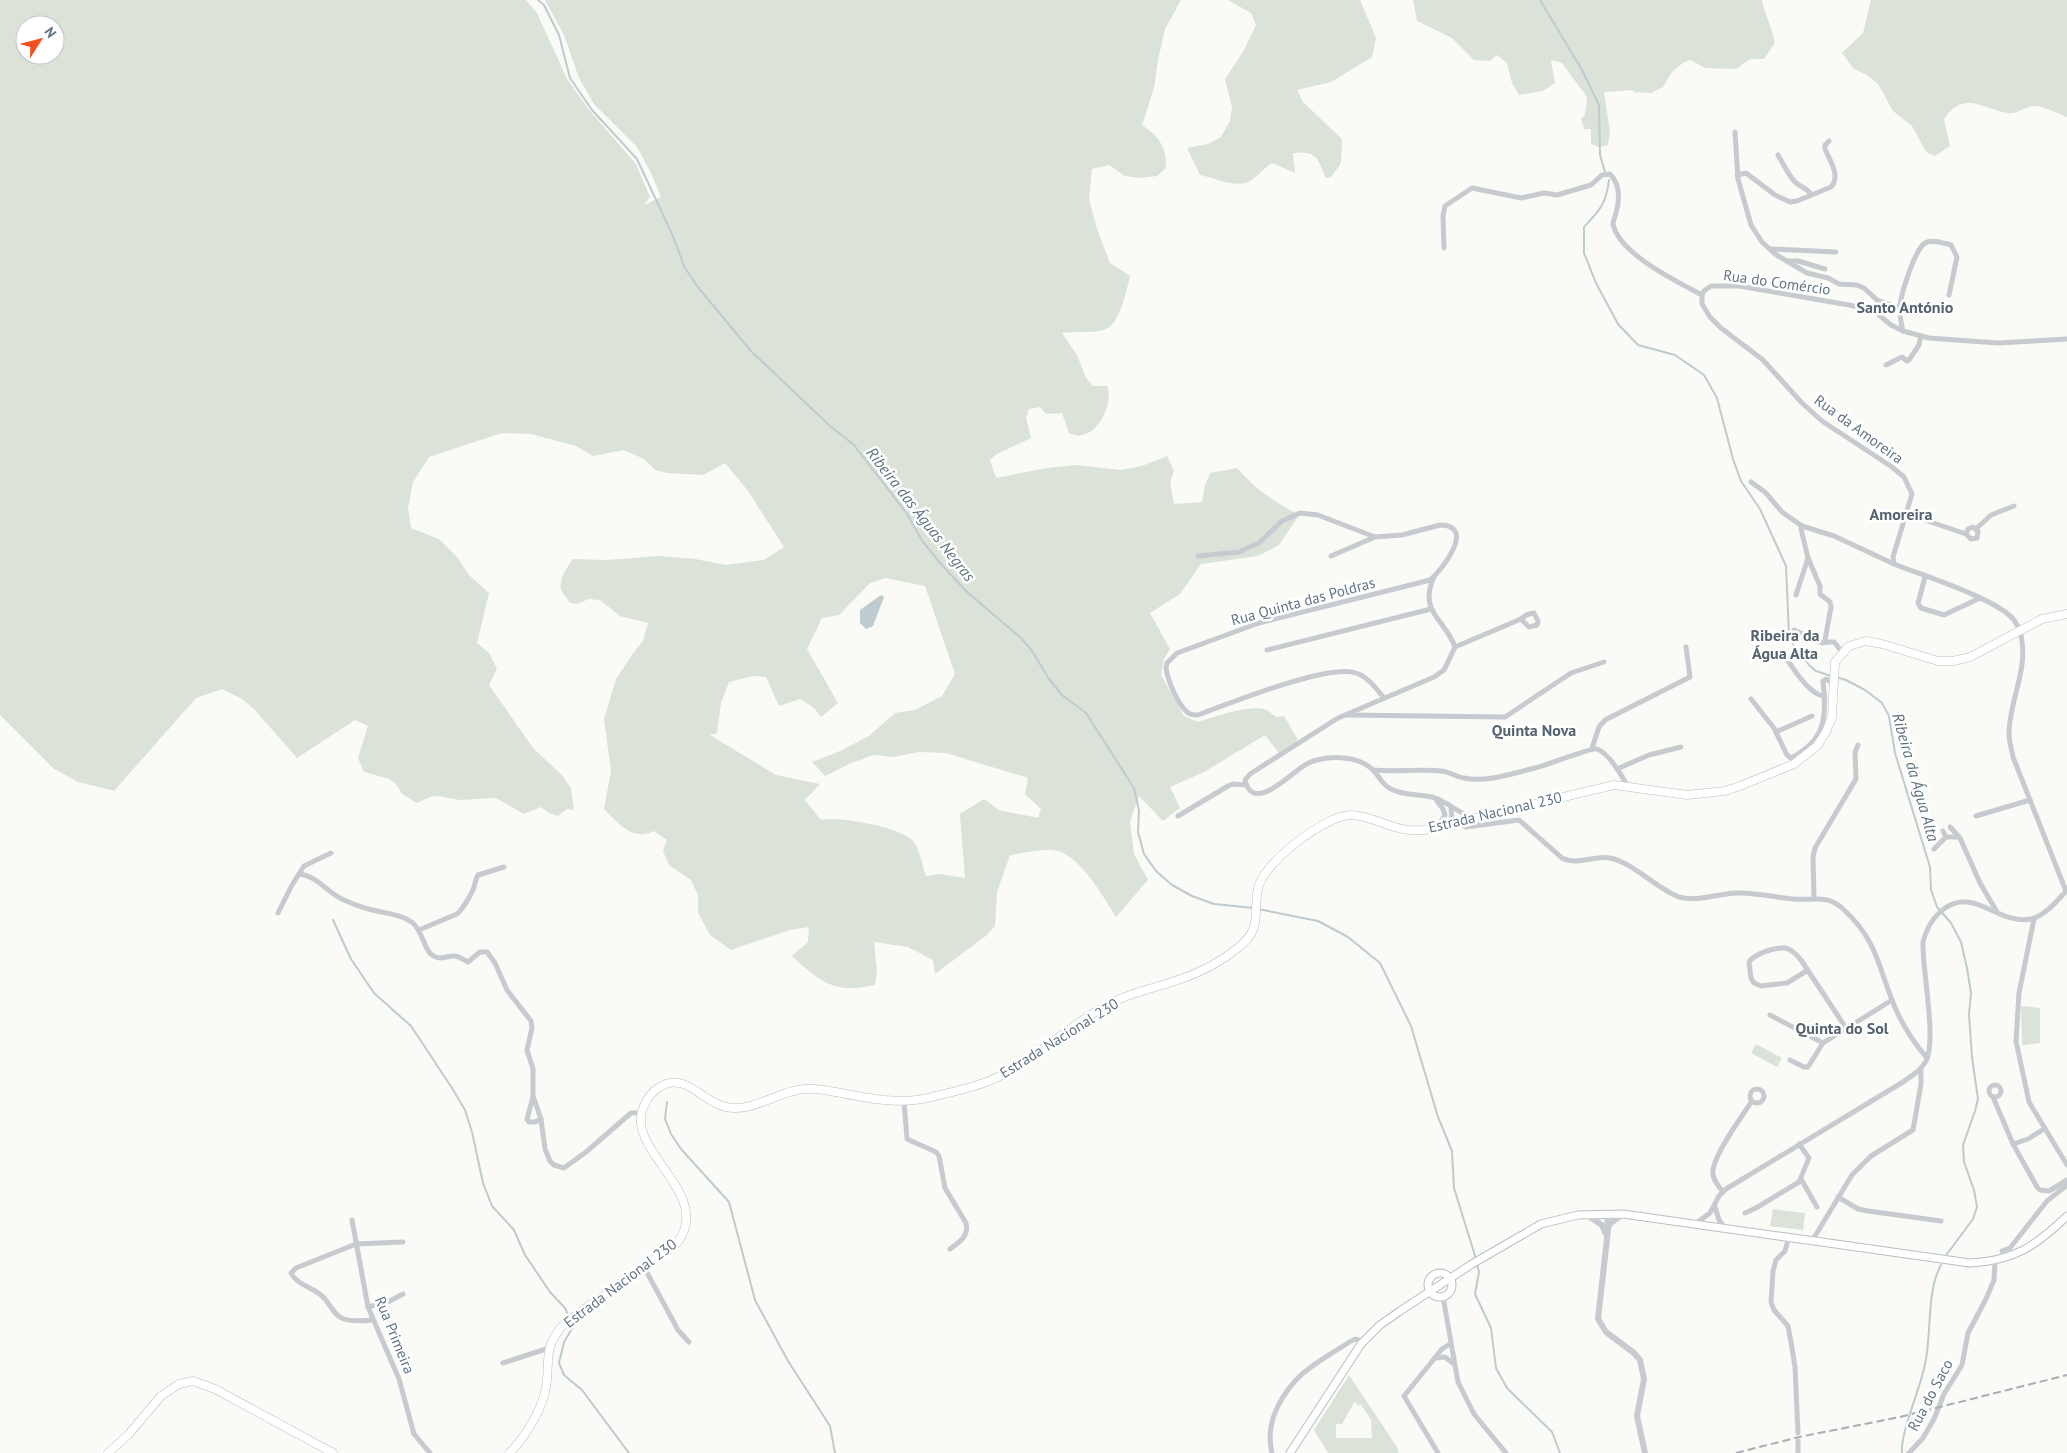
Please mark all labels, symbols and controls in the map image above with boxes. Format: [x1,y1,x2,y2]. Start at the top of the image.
north arrow [15,15,65,65]
text: N [41,23,61,41]
street label: Rua do Comércio [1722,265,1832,299]
district label: Santo António [1857,297,1954,317]
street label: Rua da Amoreira [1811,390,1907,468]
water label: Ribeira das Águas Negras [862,443,980,586]
district label: Amoreira [1870,504,1932,524]
street label: Rua Quinta das Poldras [1229,573,1377,629]
district label: Ribeira da Água Alta [1750,625,1820,663]
water label: Ribeira da Água Alta [1888,711,1944,844]
district label: Quinta Nova [1492,720,1576,740]
street label: Estrada Nacional 230 [1426,787,1564,837]
street label: Estrada Nacional 230 [996,994,1122,1082]
district label: Quinta do Sol [1796,1018,1889,1038]
street label: Estrada Nacional 230 [560,1234,680,1332]
street label: Rua Primeira [371,1294,419,1376]
street label: Rua do Saco [1903,1356,1957,1434]

